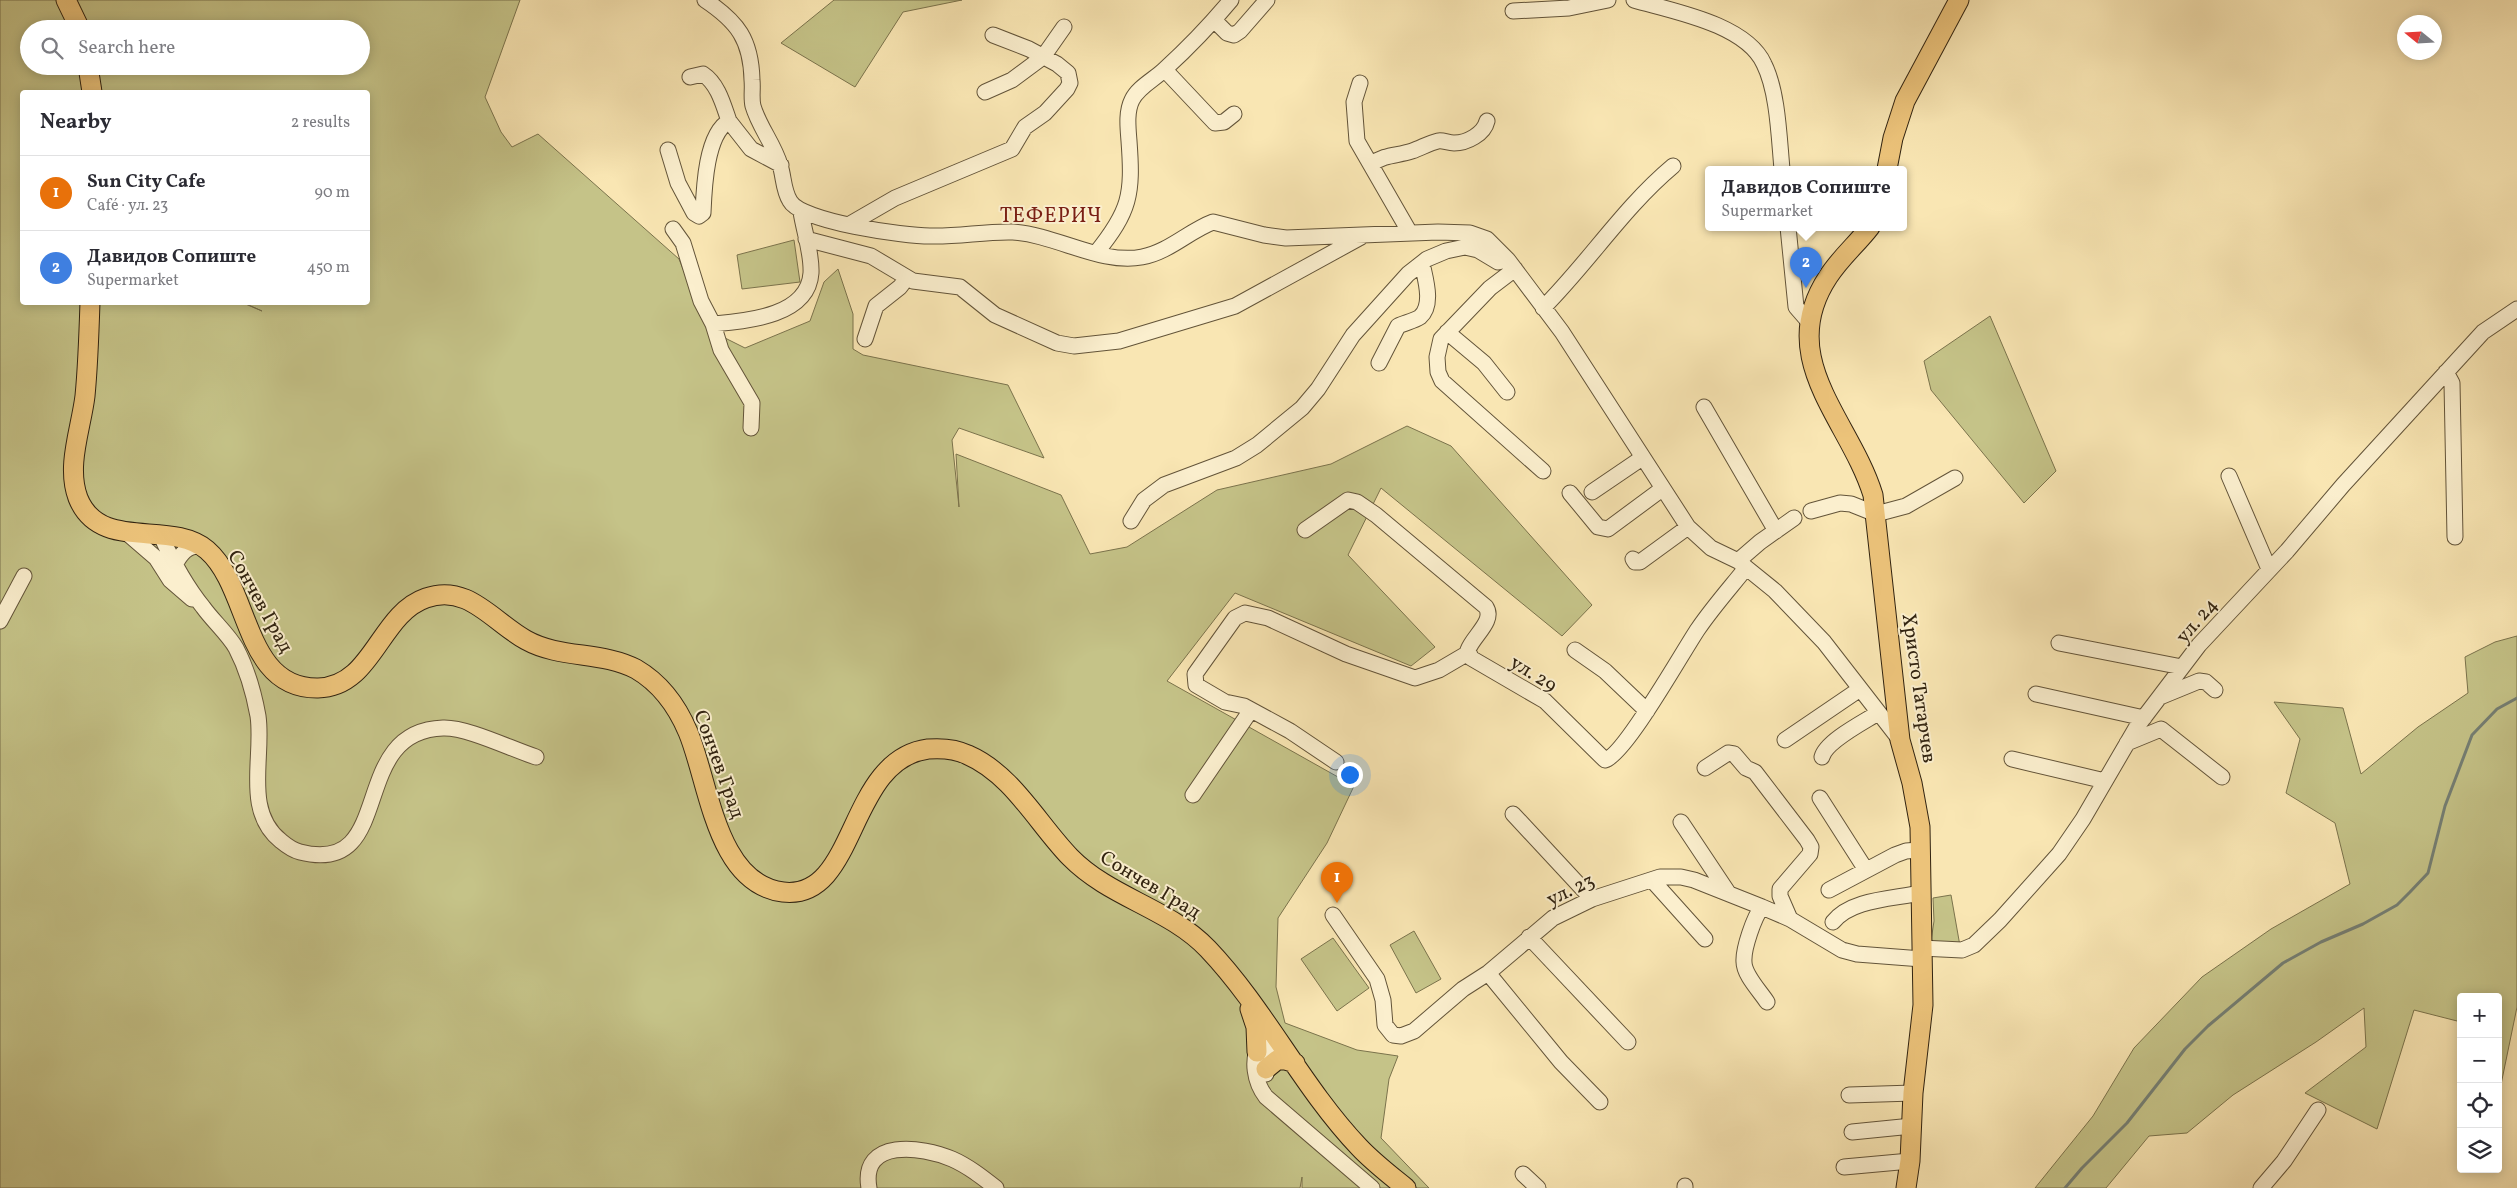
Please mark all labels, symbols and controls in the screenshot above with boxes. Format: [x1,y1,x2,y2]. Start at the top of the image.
north arrow [2397,15,2442,60]
search box [20,20,370,75]
icon: search [38,34,66,62]
text: Search here [78,35,175,61]
text: Nearby [40,108,111,137]
text: 2 results [291,112,350,134]
popup [1705,166,1907,231]
text: Sun City Cafe [87,169,206,195]
text: Давидов Сопиште [1721,175,1891,201]
text: 1 [53,182,59,204]
text: 90 m [314,182,350,204]
text: Café · ул. 23 [87,195,168,217]
text: Supermarket [1721,201,1813,223]
district label: ТЕФЕРИЧ [1000,202,1102,231]
text: Давидов Сопиште [87,244,256,270]
pin: 2 [1790,247,1822,288]
text: 2 [52,257,60,279]
text: 450 m [307,257,350,279]
text: Supermarket [87,270,179,292]
street label: Сончев Град [220,546,299,658]
street label: ул. 24 [2170,593,2225,650]
street label: Христо Татарчев [1894,612,1942,765]
street label: ул. 29 [1504,649,1562,700]
street label: Сончев Град [686,707,751,823]
your location [1337,762,1363,788]
street label: Сончев Град [1094,845,1206,927]
pin: 1 [1321,862,1353,903]
street label: ул. 23 [1542,868,1600,914]
map controls [2457,993,2502,1173]
button: + [2457,993,2502,1038]
button: − [2457,1038,2502,1083]
button: locate [2457,1083,2502,1128]
button: layers [2457,1128,2502,1173]

